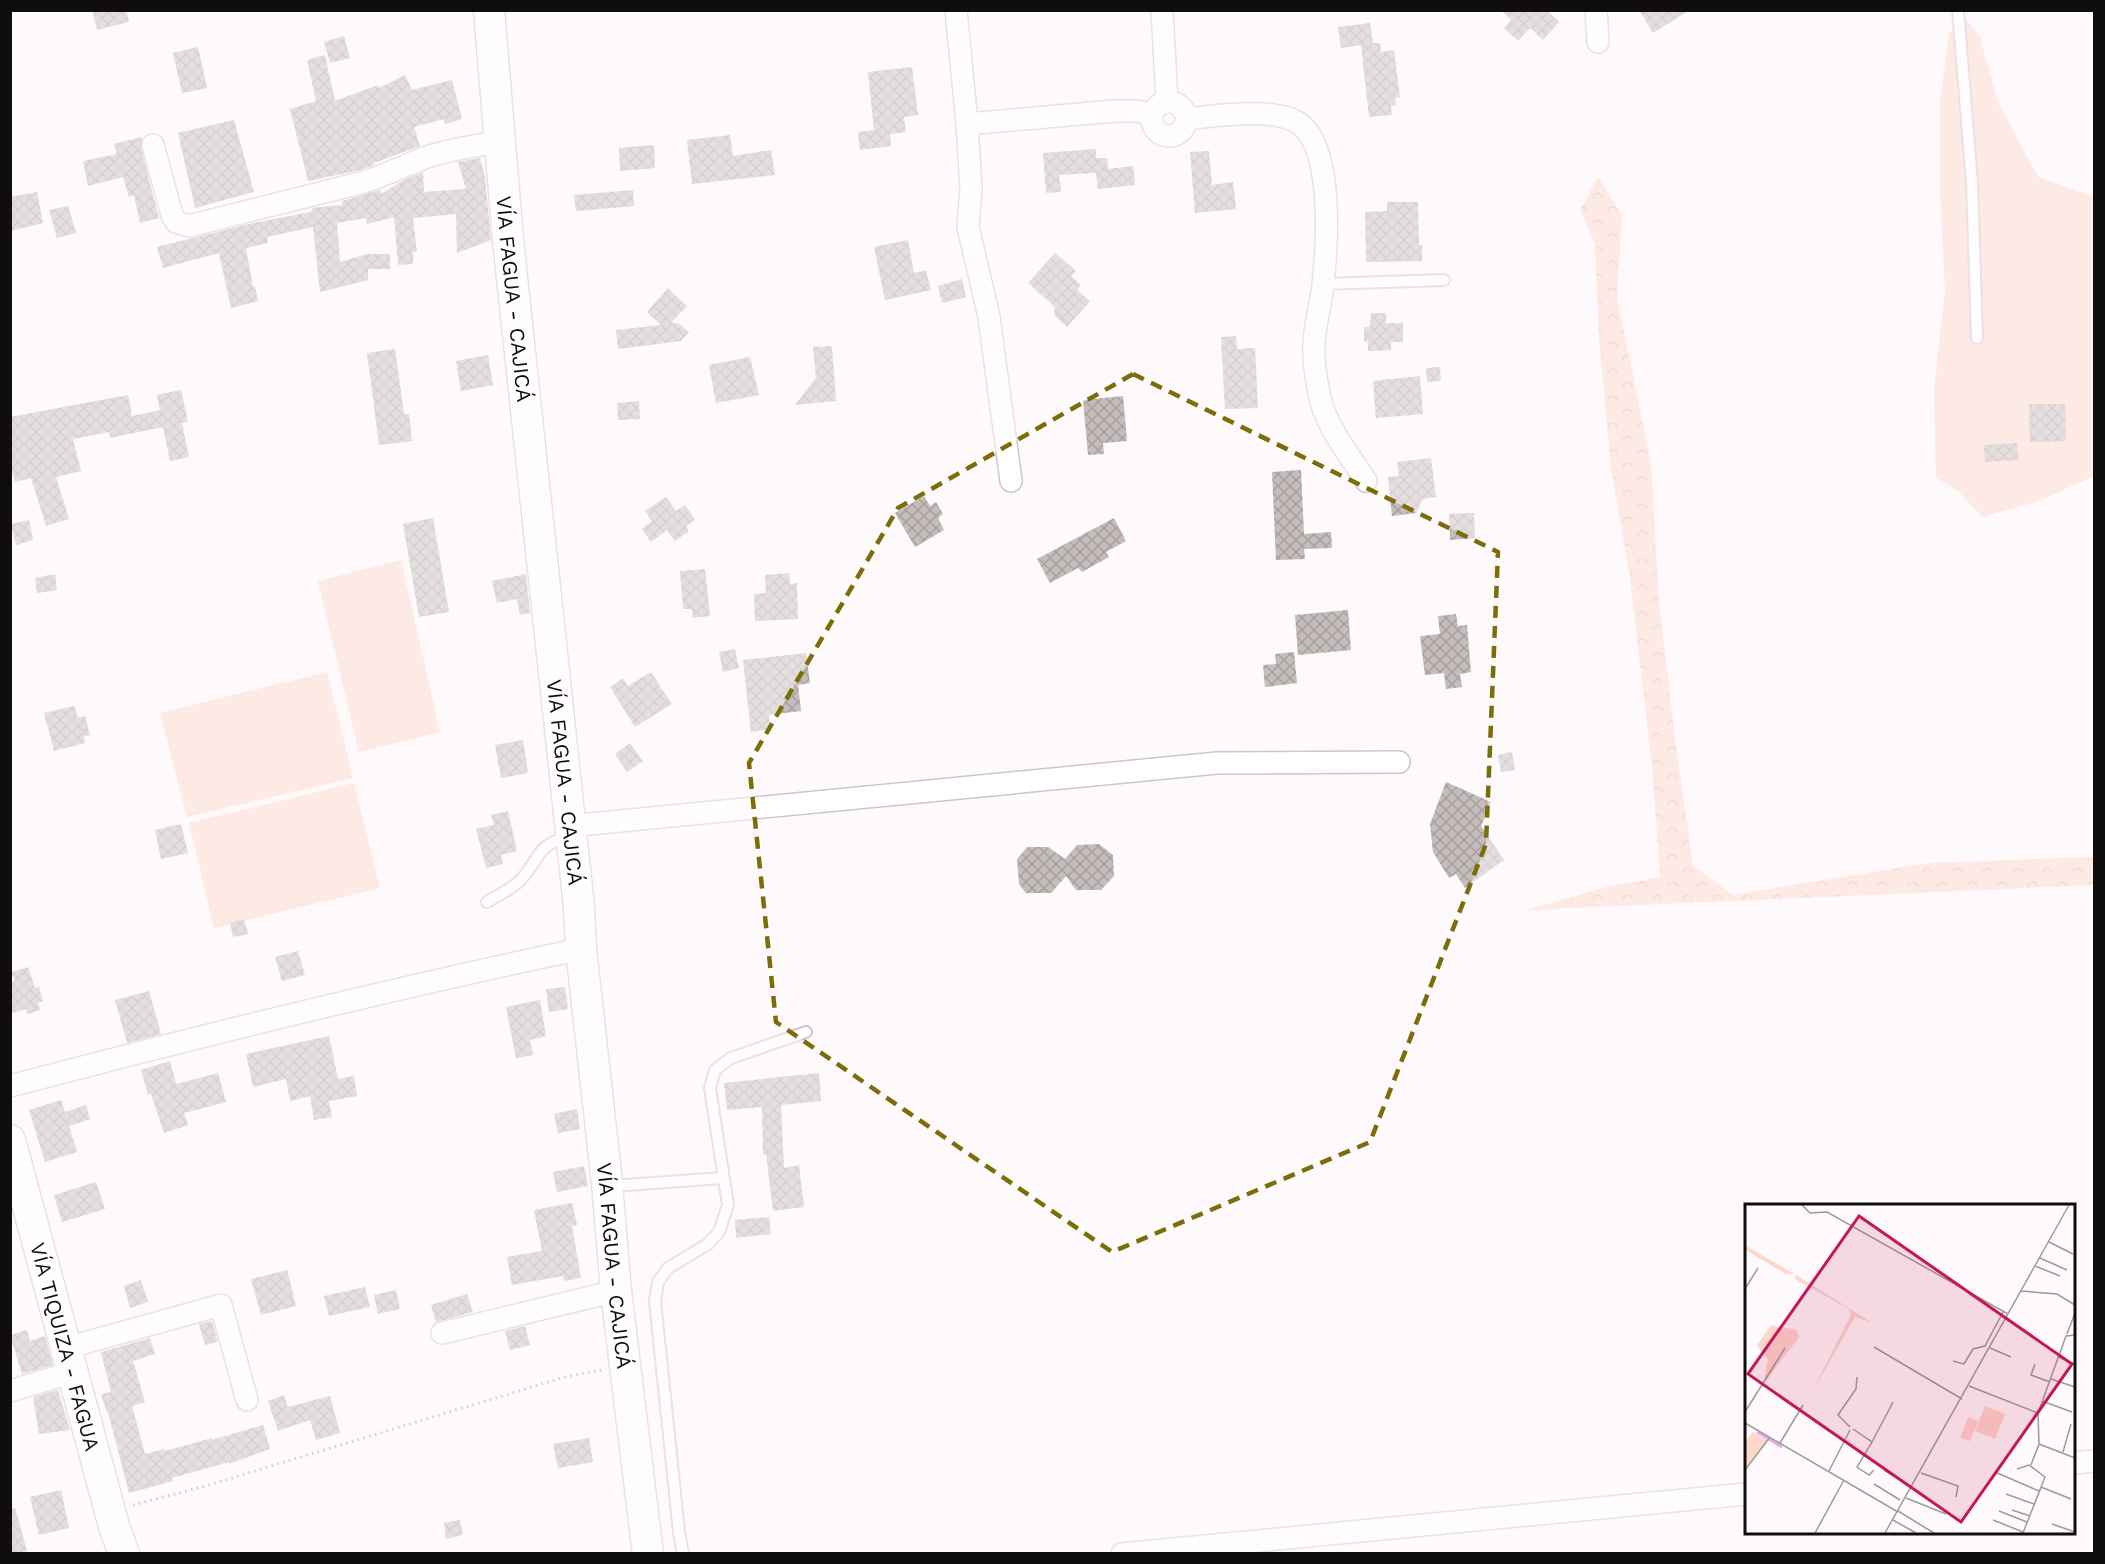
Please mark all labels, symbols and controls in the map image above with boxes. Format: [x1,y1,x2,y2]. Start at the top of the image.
street label: VÍA FAGUA - CAJICÁ [492,195,538,403]
street label: VÍA FAGUA - CAJICÁ [542,678,589,887]
street label: VÍA FAGUA - CAJICÁ [592,1161,638,1370]
inset map [1745,1204,2075,1534]
street label: VÍA TIQUIZA - FAGUA [26,1240,106,1454]

